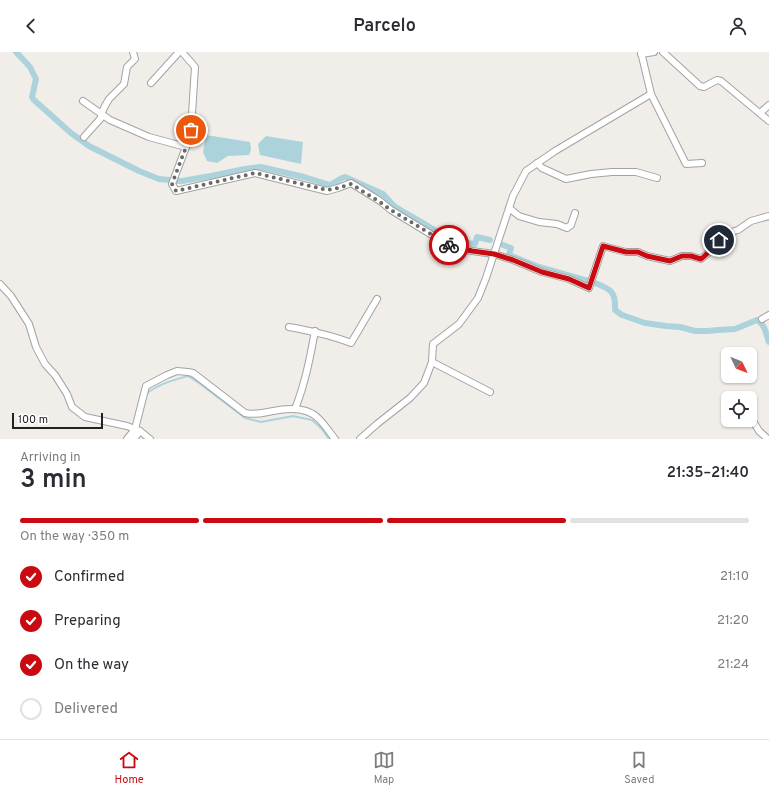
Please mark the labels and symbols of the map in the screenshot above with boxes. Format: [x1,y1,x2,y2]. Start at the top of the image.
pin [174,113,208,147]
pin [702,223,736,257]
courier [429,225,469,265]
north arrow [721,347,757,383]
scale bar [12,411,103,430]

